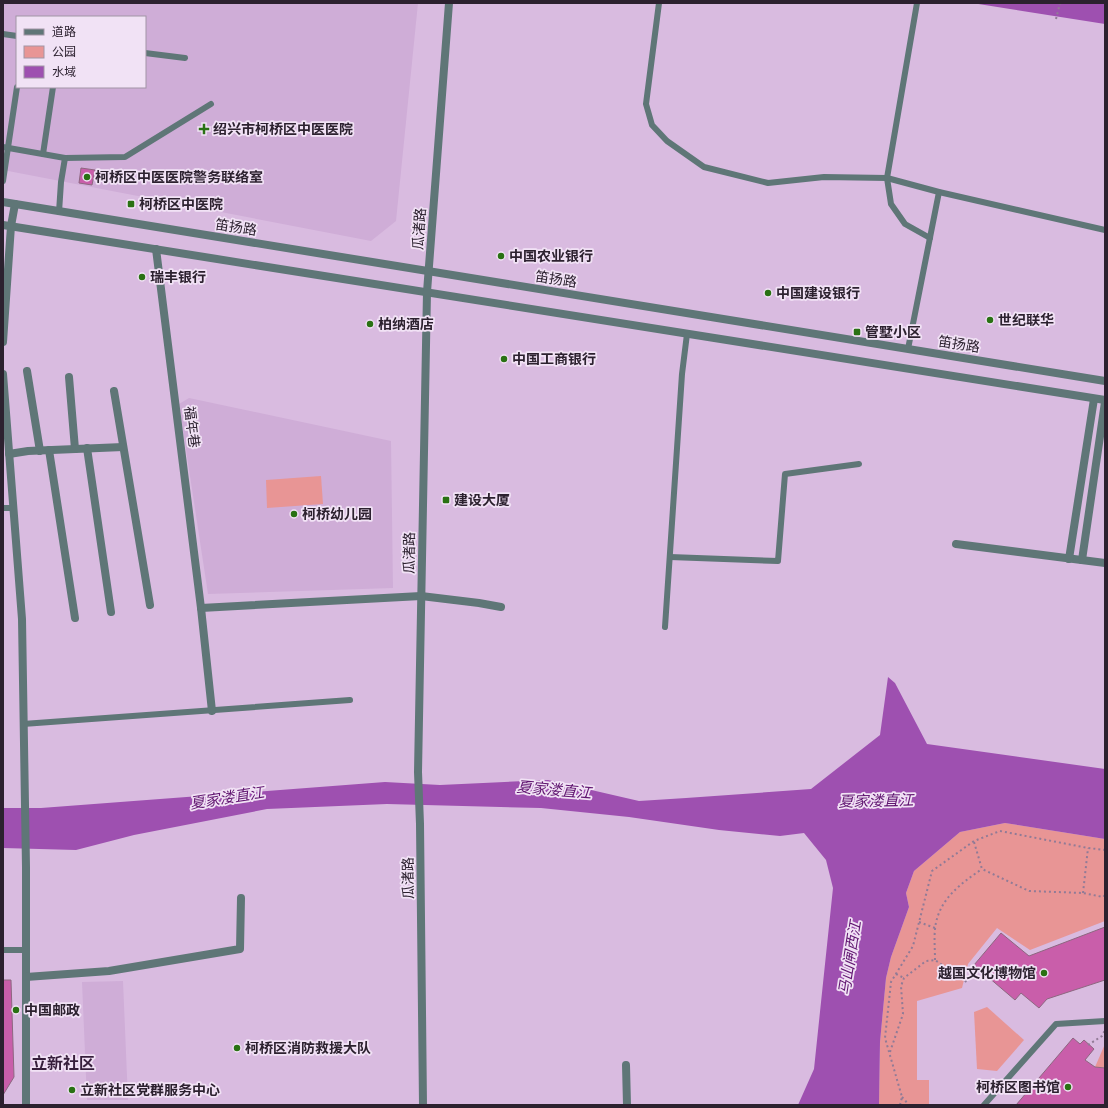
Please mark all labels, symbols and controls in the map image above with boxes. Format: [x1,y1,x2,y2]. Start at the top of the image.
legend [16,16,146,88]
text: 道路 [52,25,76,39]
text: 公园 [52,45,76,59]
text: 水域 [52,65,76,79]
place label: 绍兴市柯桥区中医医院 [213,121,353,137]
marker: 绍兴市柯桥区中医医院 [198,123,210,135]
place label: 柯桥区中医医院警务联络室 [95,169,263,185]
marker: 柯桥区中医医院警务联络室 [82,172,92,182]
place label: 柯桥区中医院 [139,196,223,212]
marker: 柯桥区中医院 [126,199,136,209]
street label: 瓜渚路 [410,207,428,251]
street label: 笛扬路 [214,216,258,238]
place label: 中国农业银行 [509,248,593,264]
marker: 中国农业银行 [496,251,506,261]
street label: 笛扬路 [534,268,578,290]
place label: 瑞丰银行 [150,269,206,285]
marker: 瑞丰银行 [137,272,147,282]
place label: 中国建设银行 [776,285,860,301]
marker: 中国建设银行 [763,288,773,298]
place label: 世纪联华 [998,312,1054,328]
marker: 世纪联华 [985,315,995,325]
place label: 柏纳酒店 [378,316,434,332]
marker: 柏纳酒店 [365,319,375,329]
place label: 管墅小区 [865,324,921,340]
marker: 管墅小区 [852,327,862,337]
street label: 笛扬路 [937,333,981,355]
place label: 中国工商银行 [512,351,596,367]
marker: 中国工商银行 [499,354,509,364]
street label: 福年巷 [182,405,202,449]
place label: 建设大厦 [454,492,510,508]
marker: 建设大厦 [441,495,451,505]
place label: 柯桥幼儿园 [302,506,372,522]
marker: 柯桥幼儿园 [289,509,299,519]
street label: 瓜渚路 [401,532,417,574]
water label: 夏家溇直江 [516,778,594,802]
water label: 夏家溇直江 [189,783,267,813]
water label: 夏家溇直江 [838,791,916,811]
street label: 瓜渚路 [400,857,416,899]
water label: 马山闸西江 [835,918,865,996]
place label: 越国文化博物馆 [938,965,1036,981]
marker: 越国文化博物馆 [1039,968,1049,978]
place label: 中国邮政 [24,1002,80,1018]
marker: 中国邮政 [11,1005,21,1015]
place label: 柯桥区消防救援大队 [245,1040,371,1056]
marker: 柯桥区消防救援大队 [232,1043,242,1053]
district label: 立新社区 [31,1054,95,1073]
place label: 柯桥区图书馆 [976,1079,1060,1095]
place label: 立新社区党群服务中心 [80,1082,220,1098]
marker: 柯桥区图书馆 [1063,1082,1073,1092]
marker: 立新社区党群服务中心 [67,1085,77,1095]

